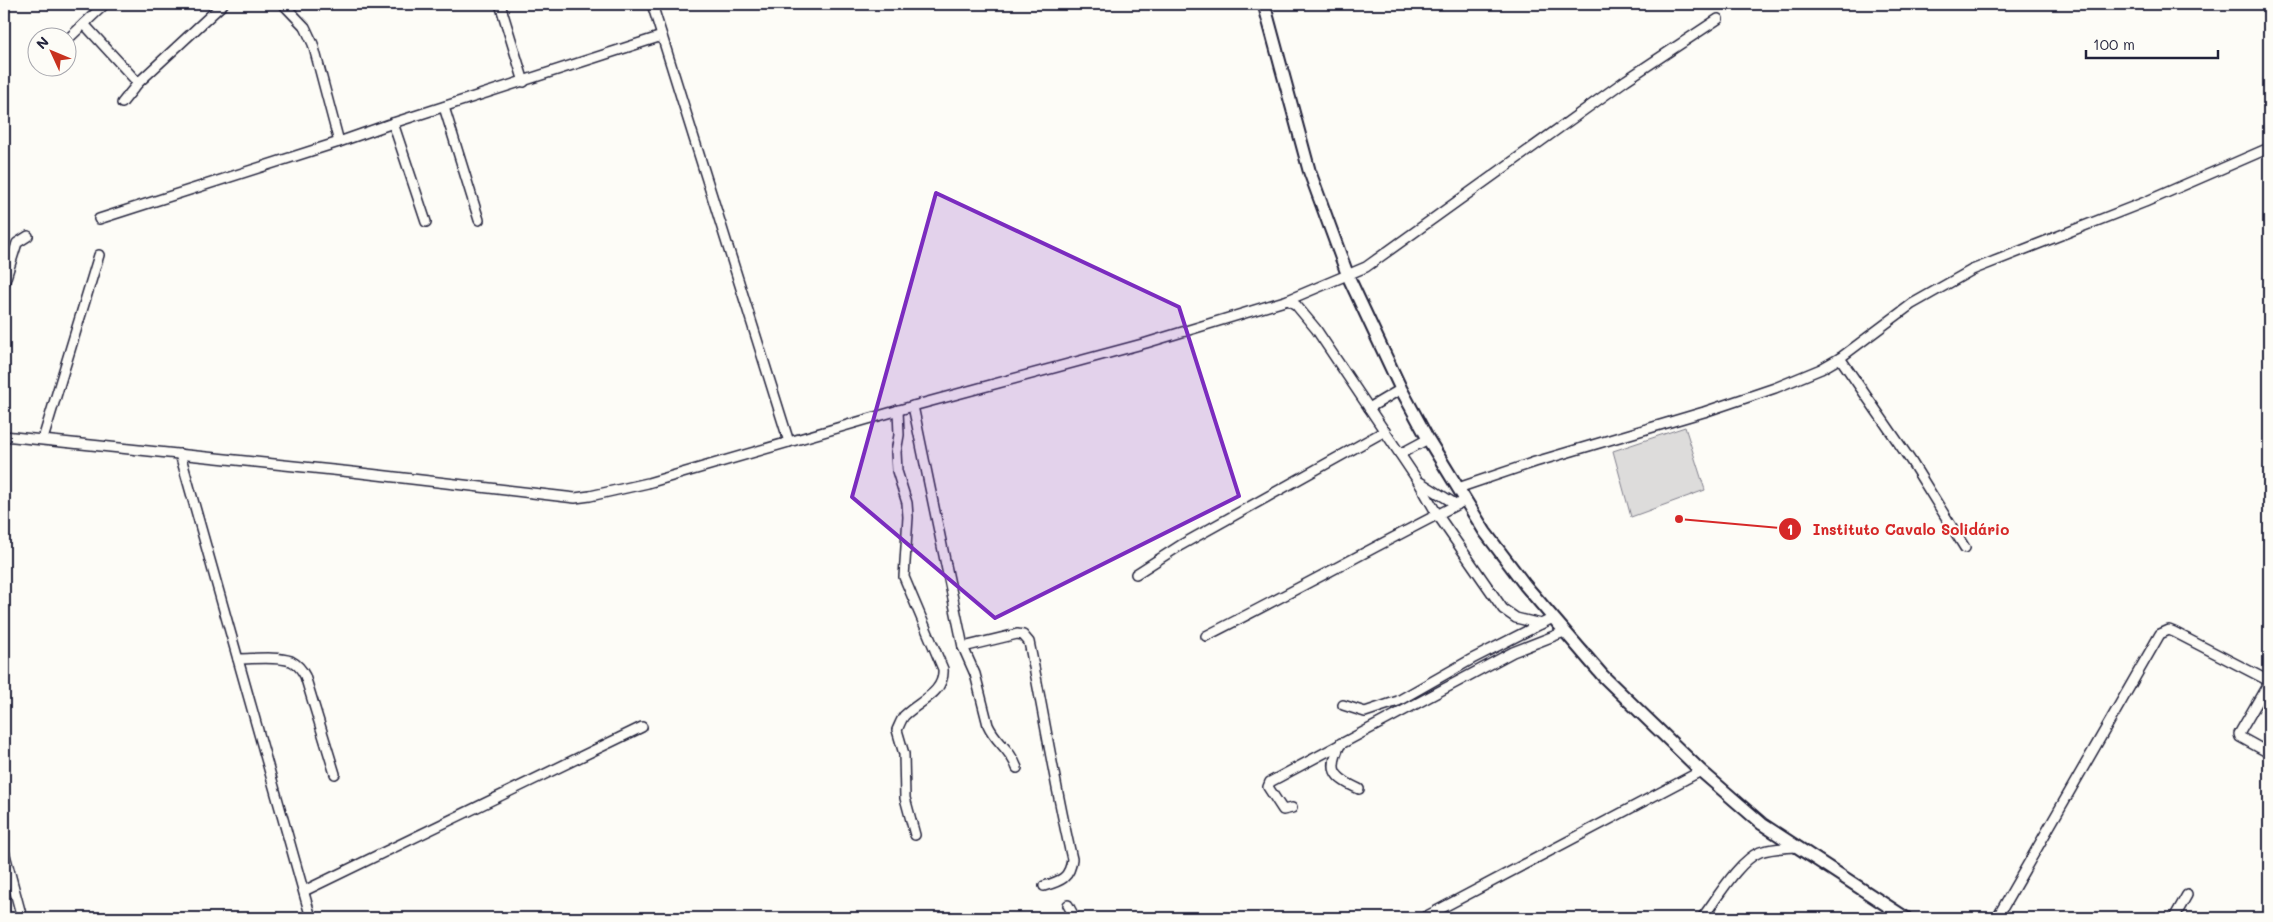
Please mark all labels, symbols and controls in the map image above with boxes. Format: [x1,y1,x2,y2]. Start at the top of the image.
north arrow [28,28,78,78]
scale bar [2086,28,2218,60]
text: N [32,32,53,53]
text: 100 m [2093,34,2135,54]
callout: Instituto Cavalo Solidário [1777,514,2019,544]
text: 1 [1787,519,1793,539]
text: Instituto Cavalo Solidário [1813,519,2009,539]

